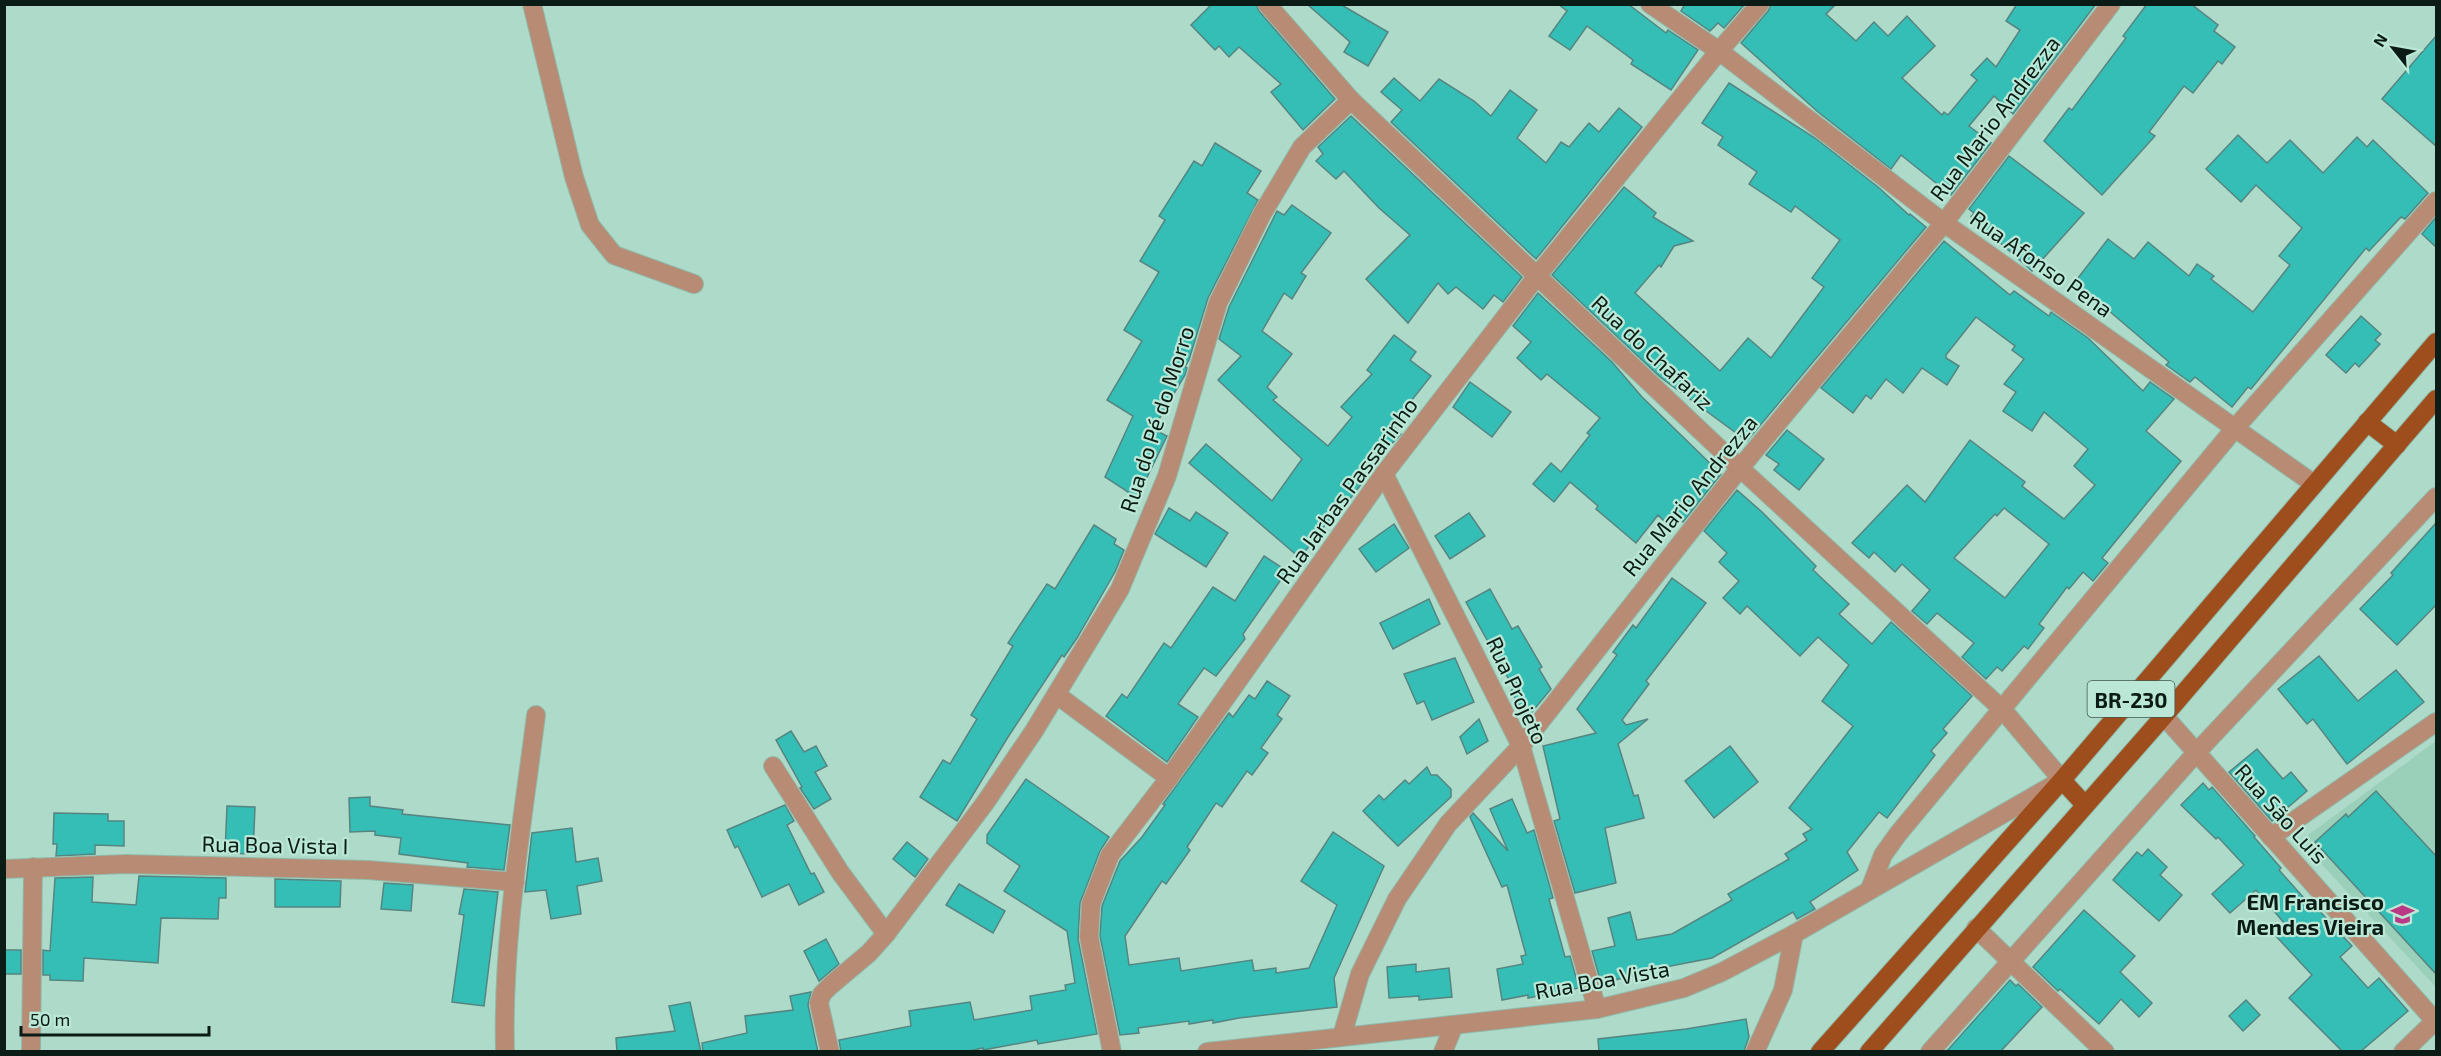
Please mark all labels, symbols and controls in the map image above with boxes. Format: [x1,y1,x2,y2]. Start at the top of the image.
north arrow [2363,18,2423,78]
street label: Rua Mario Andrezza [1924,30,2064,206]
text: N [2369,30,2391,50]
street label: Rua Afonso Pena [1966,204,2118,322]
street label: Rua do Chafariz [1587,289,1719,415]
street label: Rua do Pé do Morro [1114,323,1198,515]
street label: Rua Jarbas Passarinho [1270,392,1422,588]
street label: Rua Mario Andrezza [1616,409,1762,581]
street label: Rua Projeto [1481,632,1554,748]
road number: BR-230 [2088,681,2174,717]
street label: Rua São Luis [2230,758,2334,868]
street label: Rua Boa Vista I [201,830,349,858]
place label: EM Francisco Mendes Vieira [2236,888,2384,939]
school or university icon: EM Francisco Mendes Vieira [2389,901,2415,927]
street label: Rua Boa Vista [1533,954,1671,1004]
scale bar [21,999,208,1037]
text: 50 m [30,1008,70,1030]

